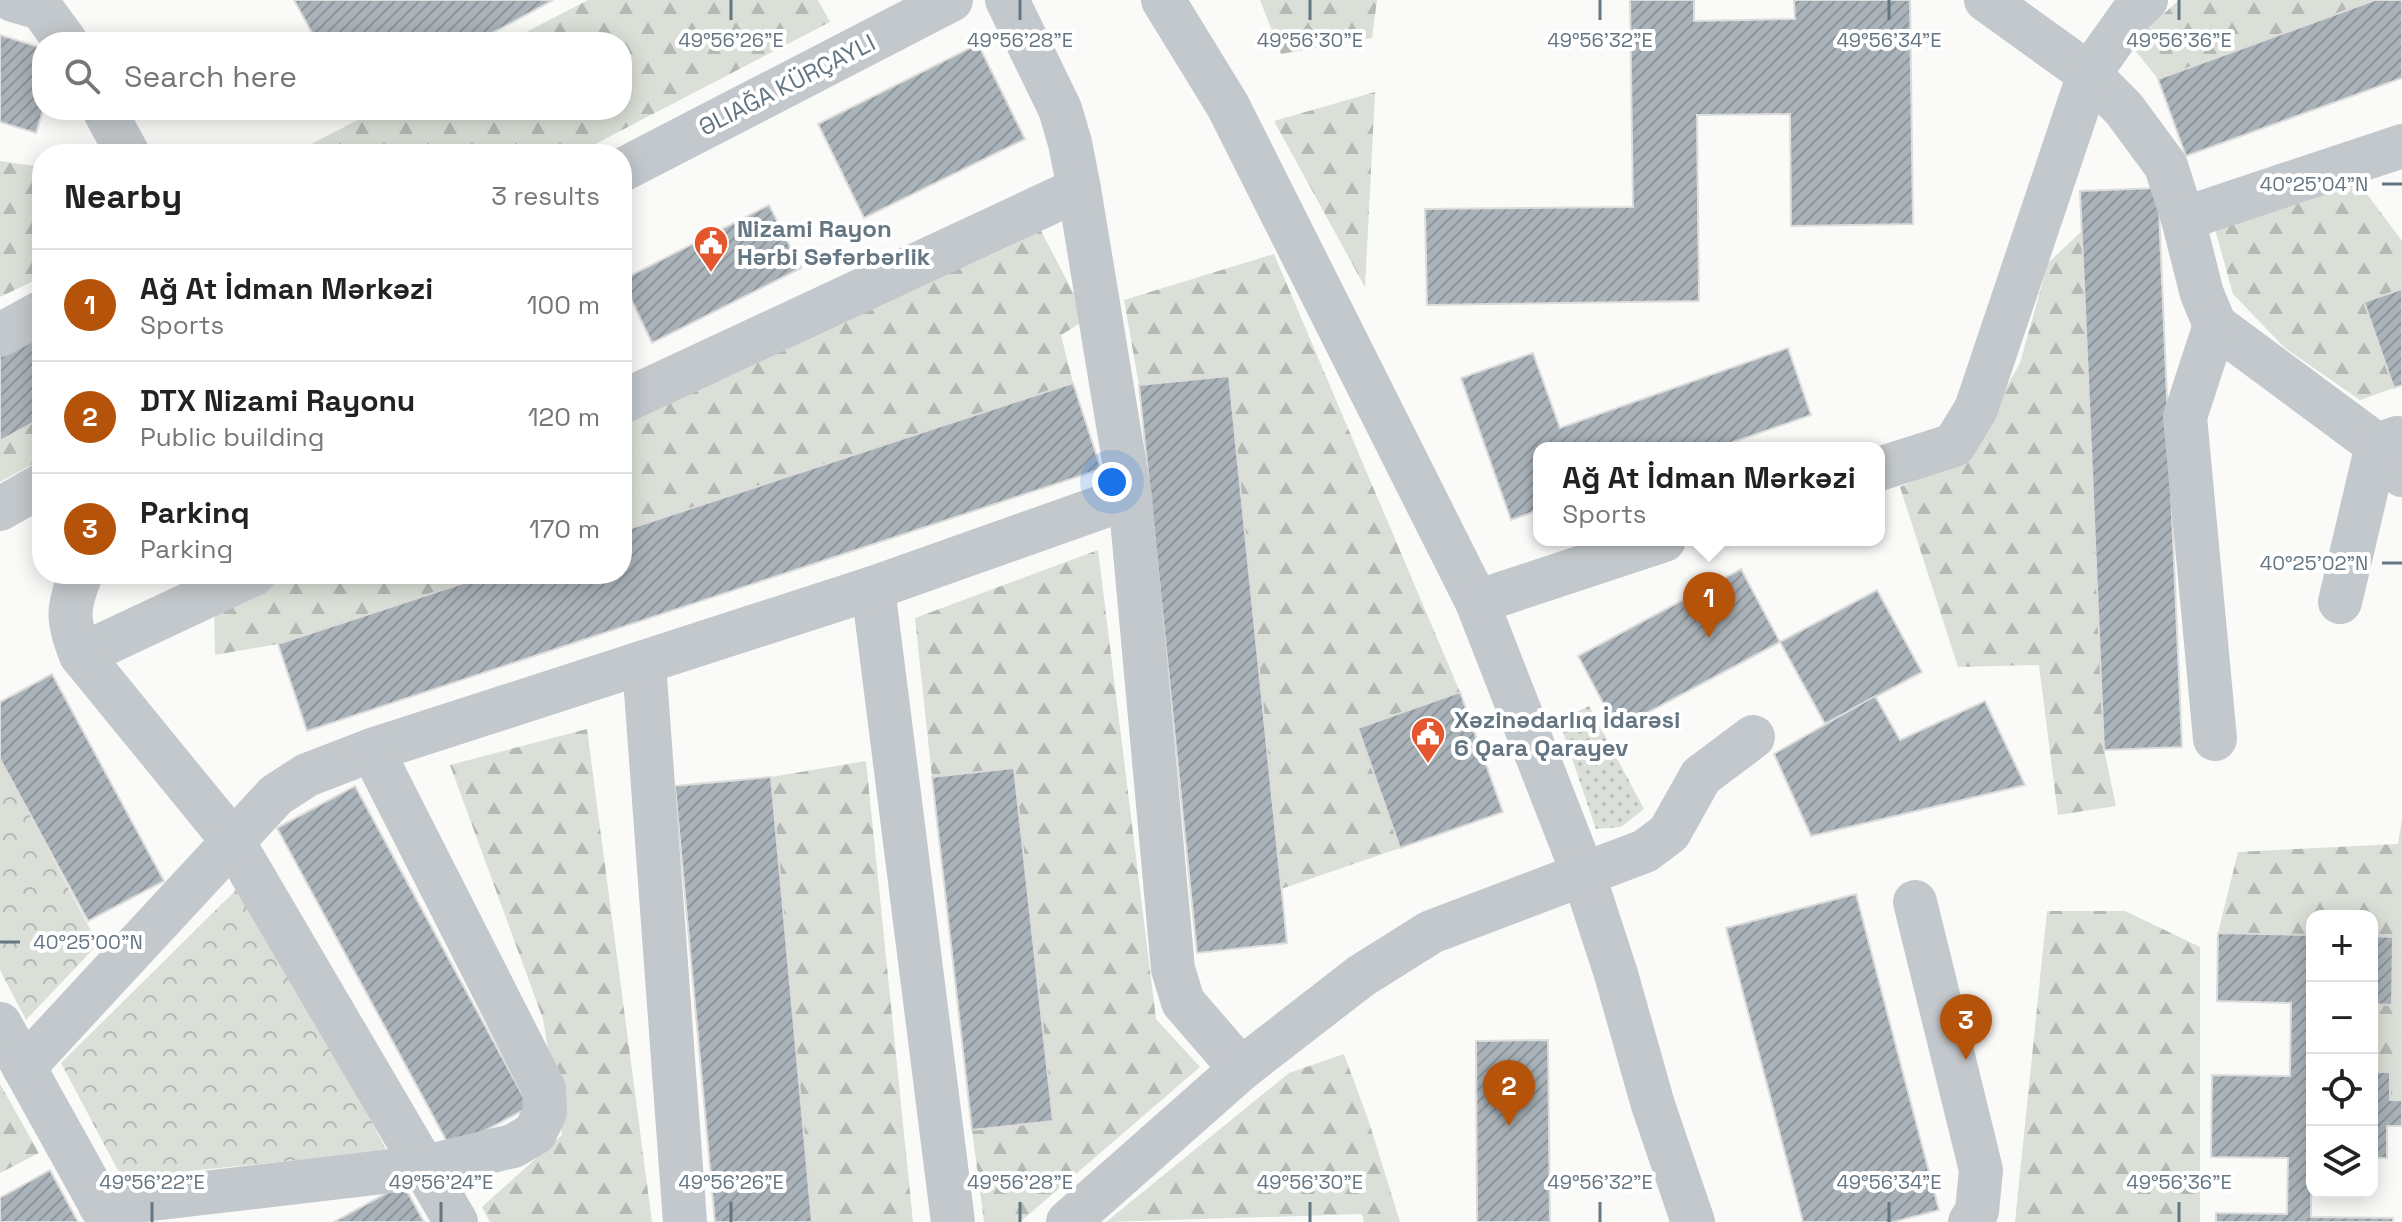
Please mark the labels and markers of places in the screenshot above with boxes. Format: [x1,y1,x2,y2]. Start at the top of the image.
place label: Nizami Rayon Hərbi Səfərbərlik [737,213,931,272]
public building icon: Nizami Rayon Hərbi Səfərbərlik [692,224,730,274]
pin: 1 [1683,572,1735,638]
place label: Xəzinədarlıq İdarəsi 6 Qara Qarayev [1454,704,1680,763]
public building icon: Xəzinədarlıq İdarəsi 6 Qara Qarayev [1409,715,1447,765]
pin: 3 [1940,994,1992,1060]
pin: 2 [1483,1060,1535,1126]

